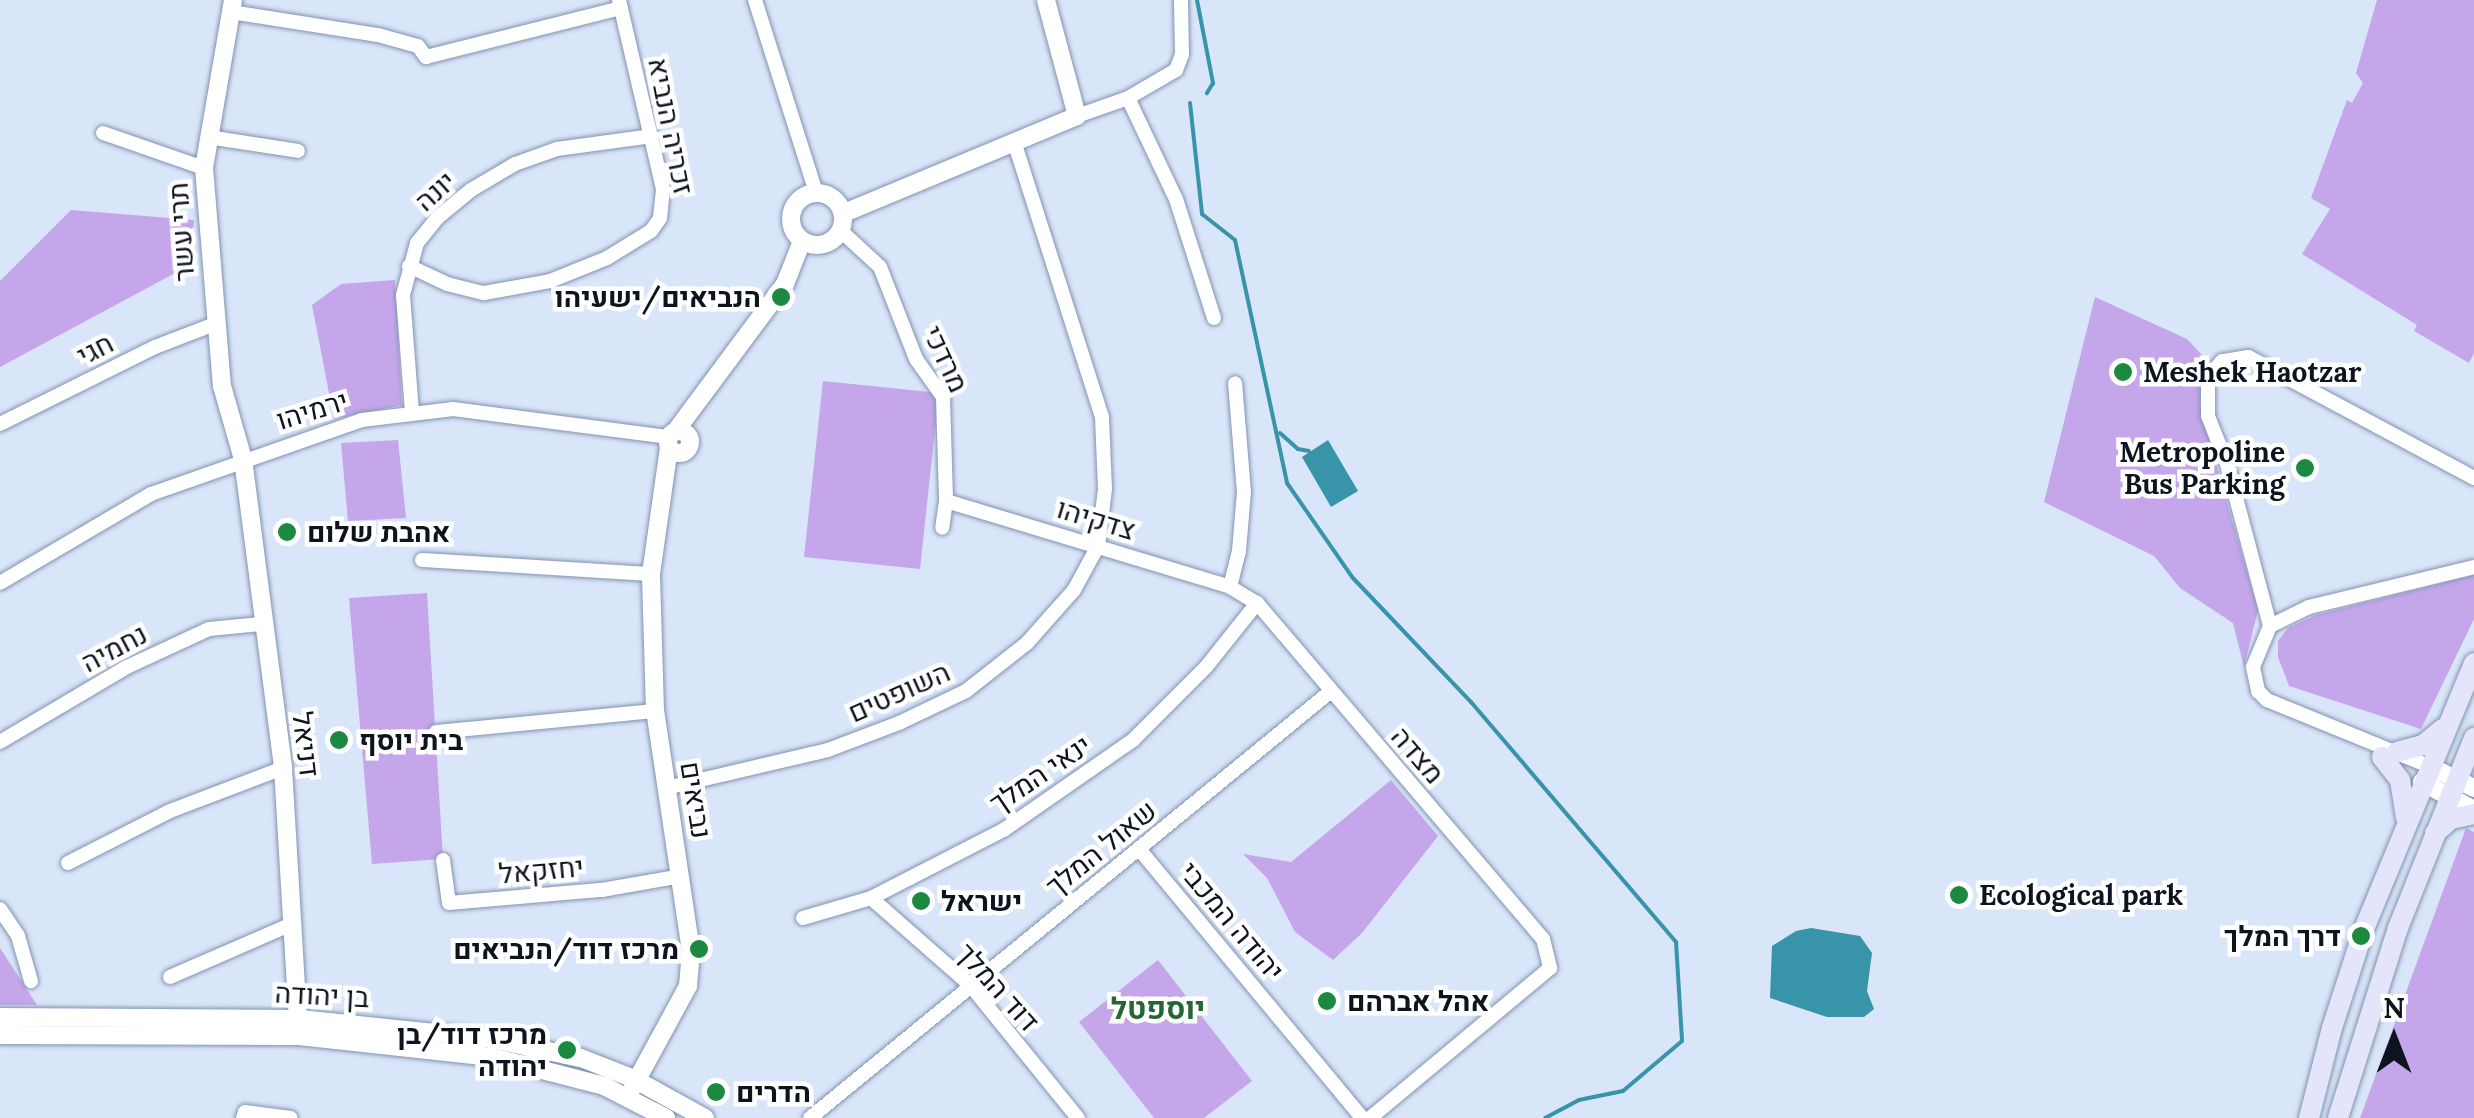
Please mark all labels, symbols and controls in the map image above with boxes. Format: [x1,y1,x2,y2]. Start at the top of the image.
street label: זכריה הנביא [641,55,701,197]
street label: יונה [408,164,462,218]
street label: תרי עשר [161,181,201,283]
place label: הנביאים/ישעיהו [555,280,761,314]
marker: הנביאים/ישעיהו [770,286,792,308]
street label: מרדכי [916,320,976,398]
street label: חגי [71,326,119,372]
place label: Meshek Haotzar [2143,355,2362,389]
marker: Meshek Haotzar [2112,361,2134,383]
street label: ירמיהו [272,383,352,437]
place label: Metropoline Bus Parking [2119,435,2285,501]
marker: Metropoline Bus Parking [2294,457,2316,479]
street label: צדקיהו [1053,491,1139,547]
place label: אהבת שלום [307,515,450,549]
marker: אהבת שלום [276,521,298,543]
street label: נחמיה [75,617,153,679]
street label: השופטים [843,655,955,729]
street label: דניאל [285,709,327,779]
street label: מצדה [1384,720,1452,790]
place label: בית יוסף [359,723,463,757]
street label: ינאי המלך [983,728,1097,820]
marker: בית יוסף [328,729,350,751]
street label: נביאים [673,759,719,841]
street label: שאול המלך [1039,793,1163,903]
street label: יחזקאל [497,850,585,890]
street label: יהודה המכבי [1173,855,1291,987]
place label: Ecological park [1979,878,2183,912]
place label: ישראל [941,884,1022,918]
marker: Ecological park [1948,884,1970,906]
marker: ישראל [910,890,932,912]
place label: דרך המלך [2224,919,2341,953]
marker: דרך המלך [2350,925,2372,947]
place label: מרכז דוד/הנביאים [453,932,679,966]
street label: דוד המלך [950,936,1046,1038]
marker: מרכז דוד/הנביאים [688,938,710,960]
street label: בן יהודה [274,976,370,1014]
place label: אהל אברהם [1347,984,1489,1018]
north arrow [2344,988,2444,1088]
district label: יוספטל [1111,990,1205,1026]
marker: אהל אברהם [1316,990,1338,1012]
text: N [2383,990,2405,1026]
place label: מרכז דוד/בן יהודה [397,1017,547,1083]
marker: מרכז דוד/בן יהודה [556,1039,578,1061]
place label: הדרים [736,1075,811,1109]
marker: הדרים [705,1081,727,1103]

